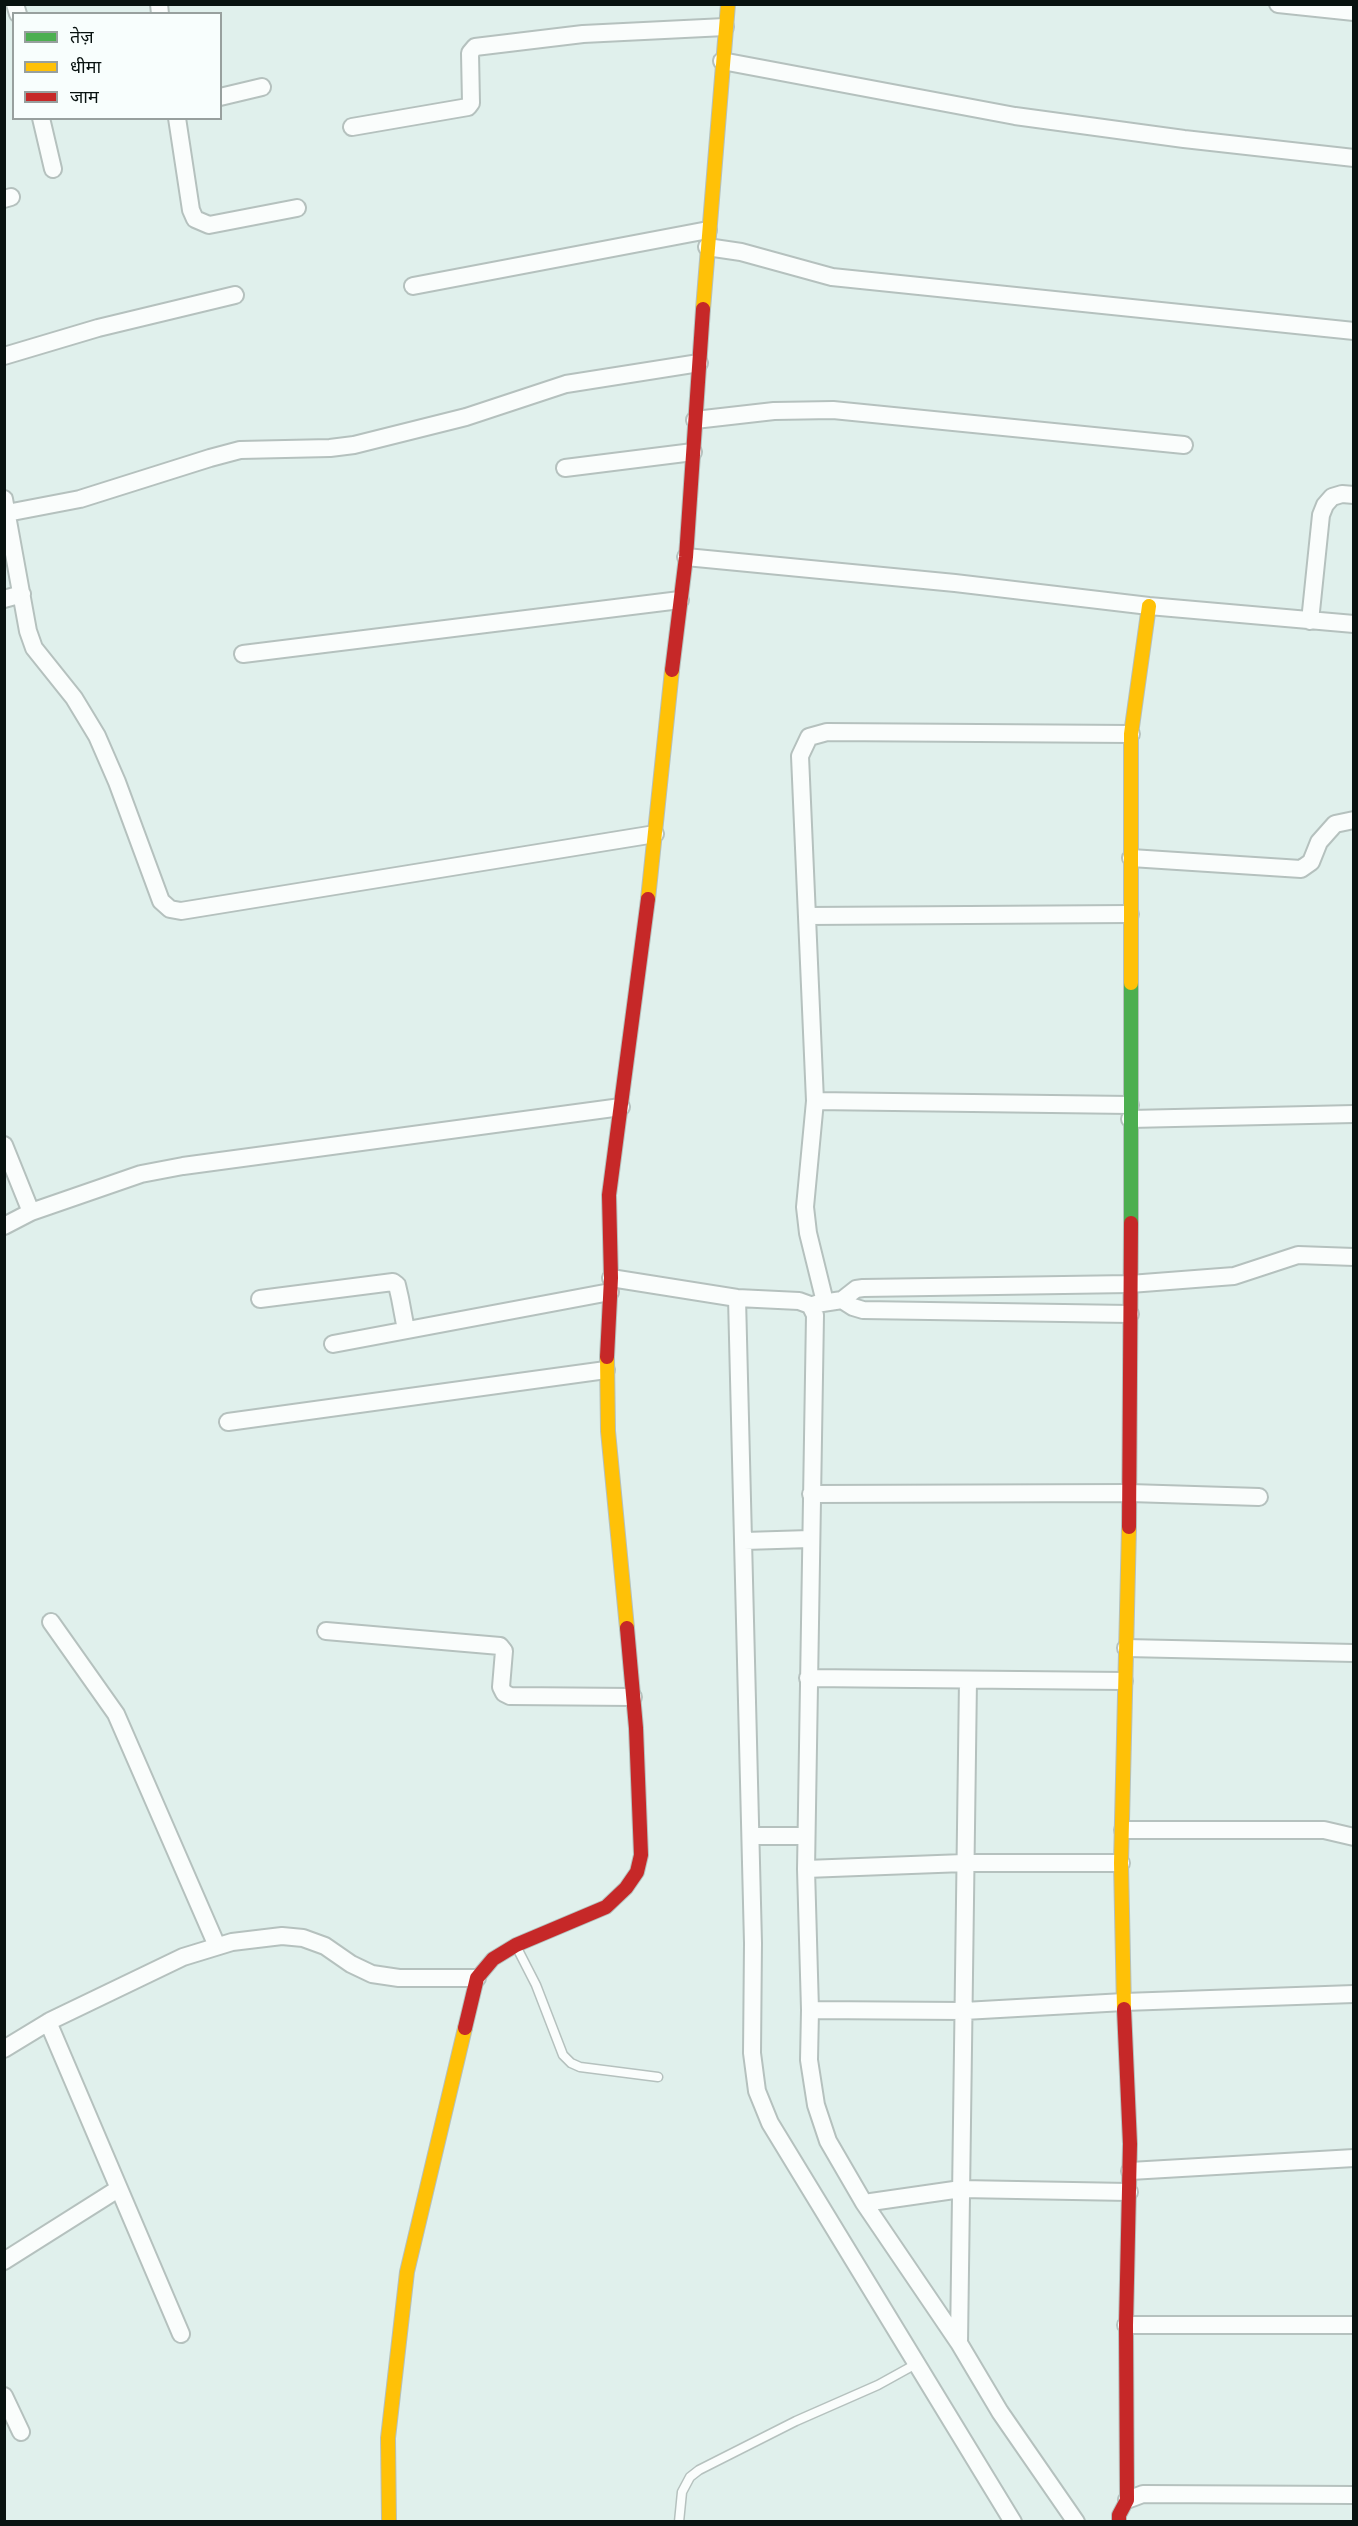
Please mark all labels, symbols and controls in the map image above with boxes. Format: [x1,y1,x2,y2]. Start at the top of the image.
legend [12,12,222,120]
text: तेज़ [70,25,94,47]
text: धीमा [70,55,101,77]
text: जाम [70,85,99,107]

